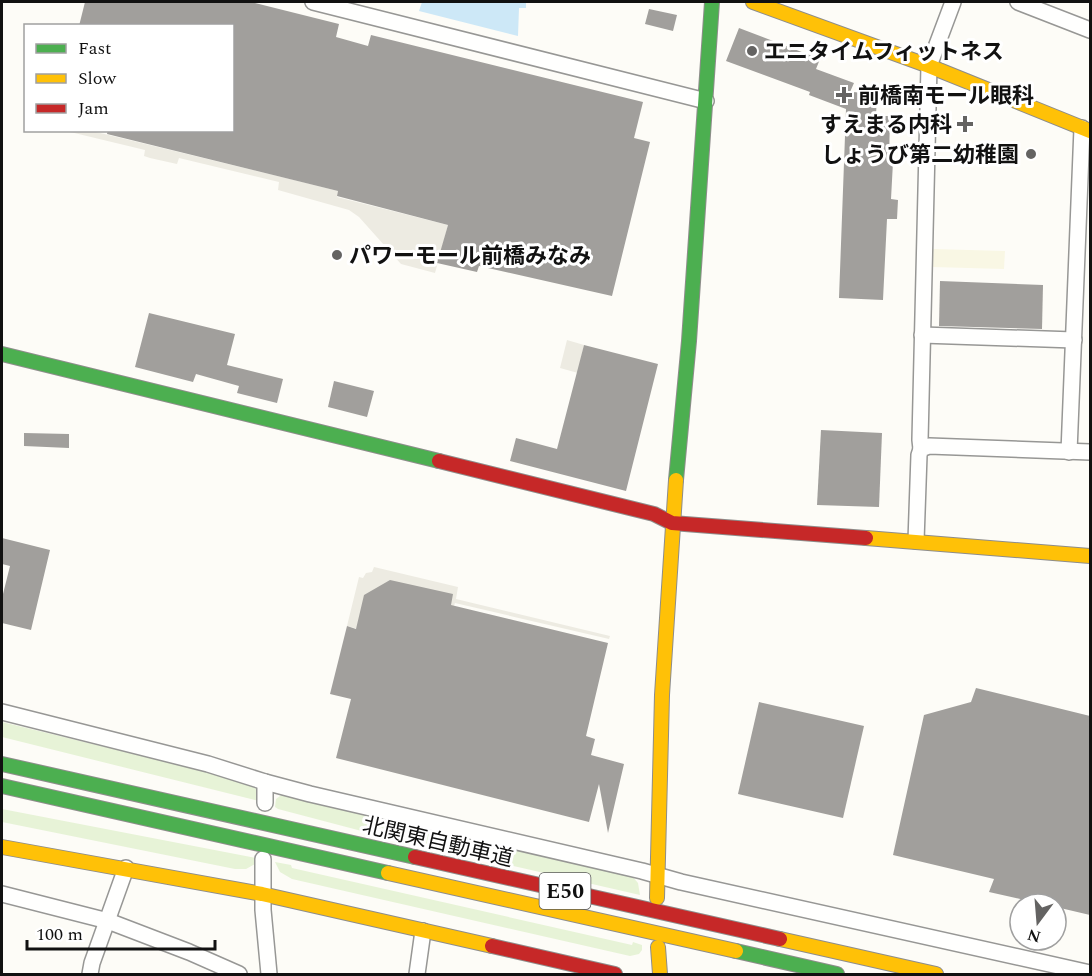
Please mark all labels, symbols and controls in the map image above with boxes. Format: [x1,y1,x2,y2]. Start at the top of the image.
legend [24,24,234,132]
text: Fast [78,35,111,62]
place label: エニタイムフィットネス [764,36,1004,69]
marker: エニタイムフィットネス [745,44,759,58]
text: Slow [78,65,117,92]
place label: 前橋南モール眼科 [858,80,1034,113]
marker: 前橋南モール眼科 [835,86,853,104]
text: Jam [78,95,109,122]
place label: すえまる内科 [820,109,952,142]
marker: すえまる内科 [956,115,974,133]
place label: しょうび第二幼稚園 [821,139,1019,172]
marker: しょうび第二幼稚園 [1024,147,1038,161]
place label: パワーモール前橋みなみ [349,240,591,273]
marker: パワーモール前橋みなみ [330,248,344,262]
street label: 北関東自動車道 [359,809,516,876]
road number: E50 [540,873,590,909]
north arrow [1008,892,1068,952]
scale bar [27,913,214,951]
text: 100 m [36,921,83,948]
text: N [1025,922,1044,949]

